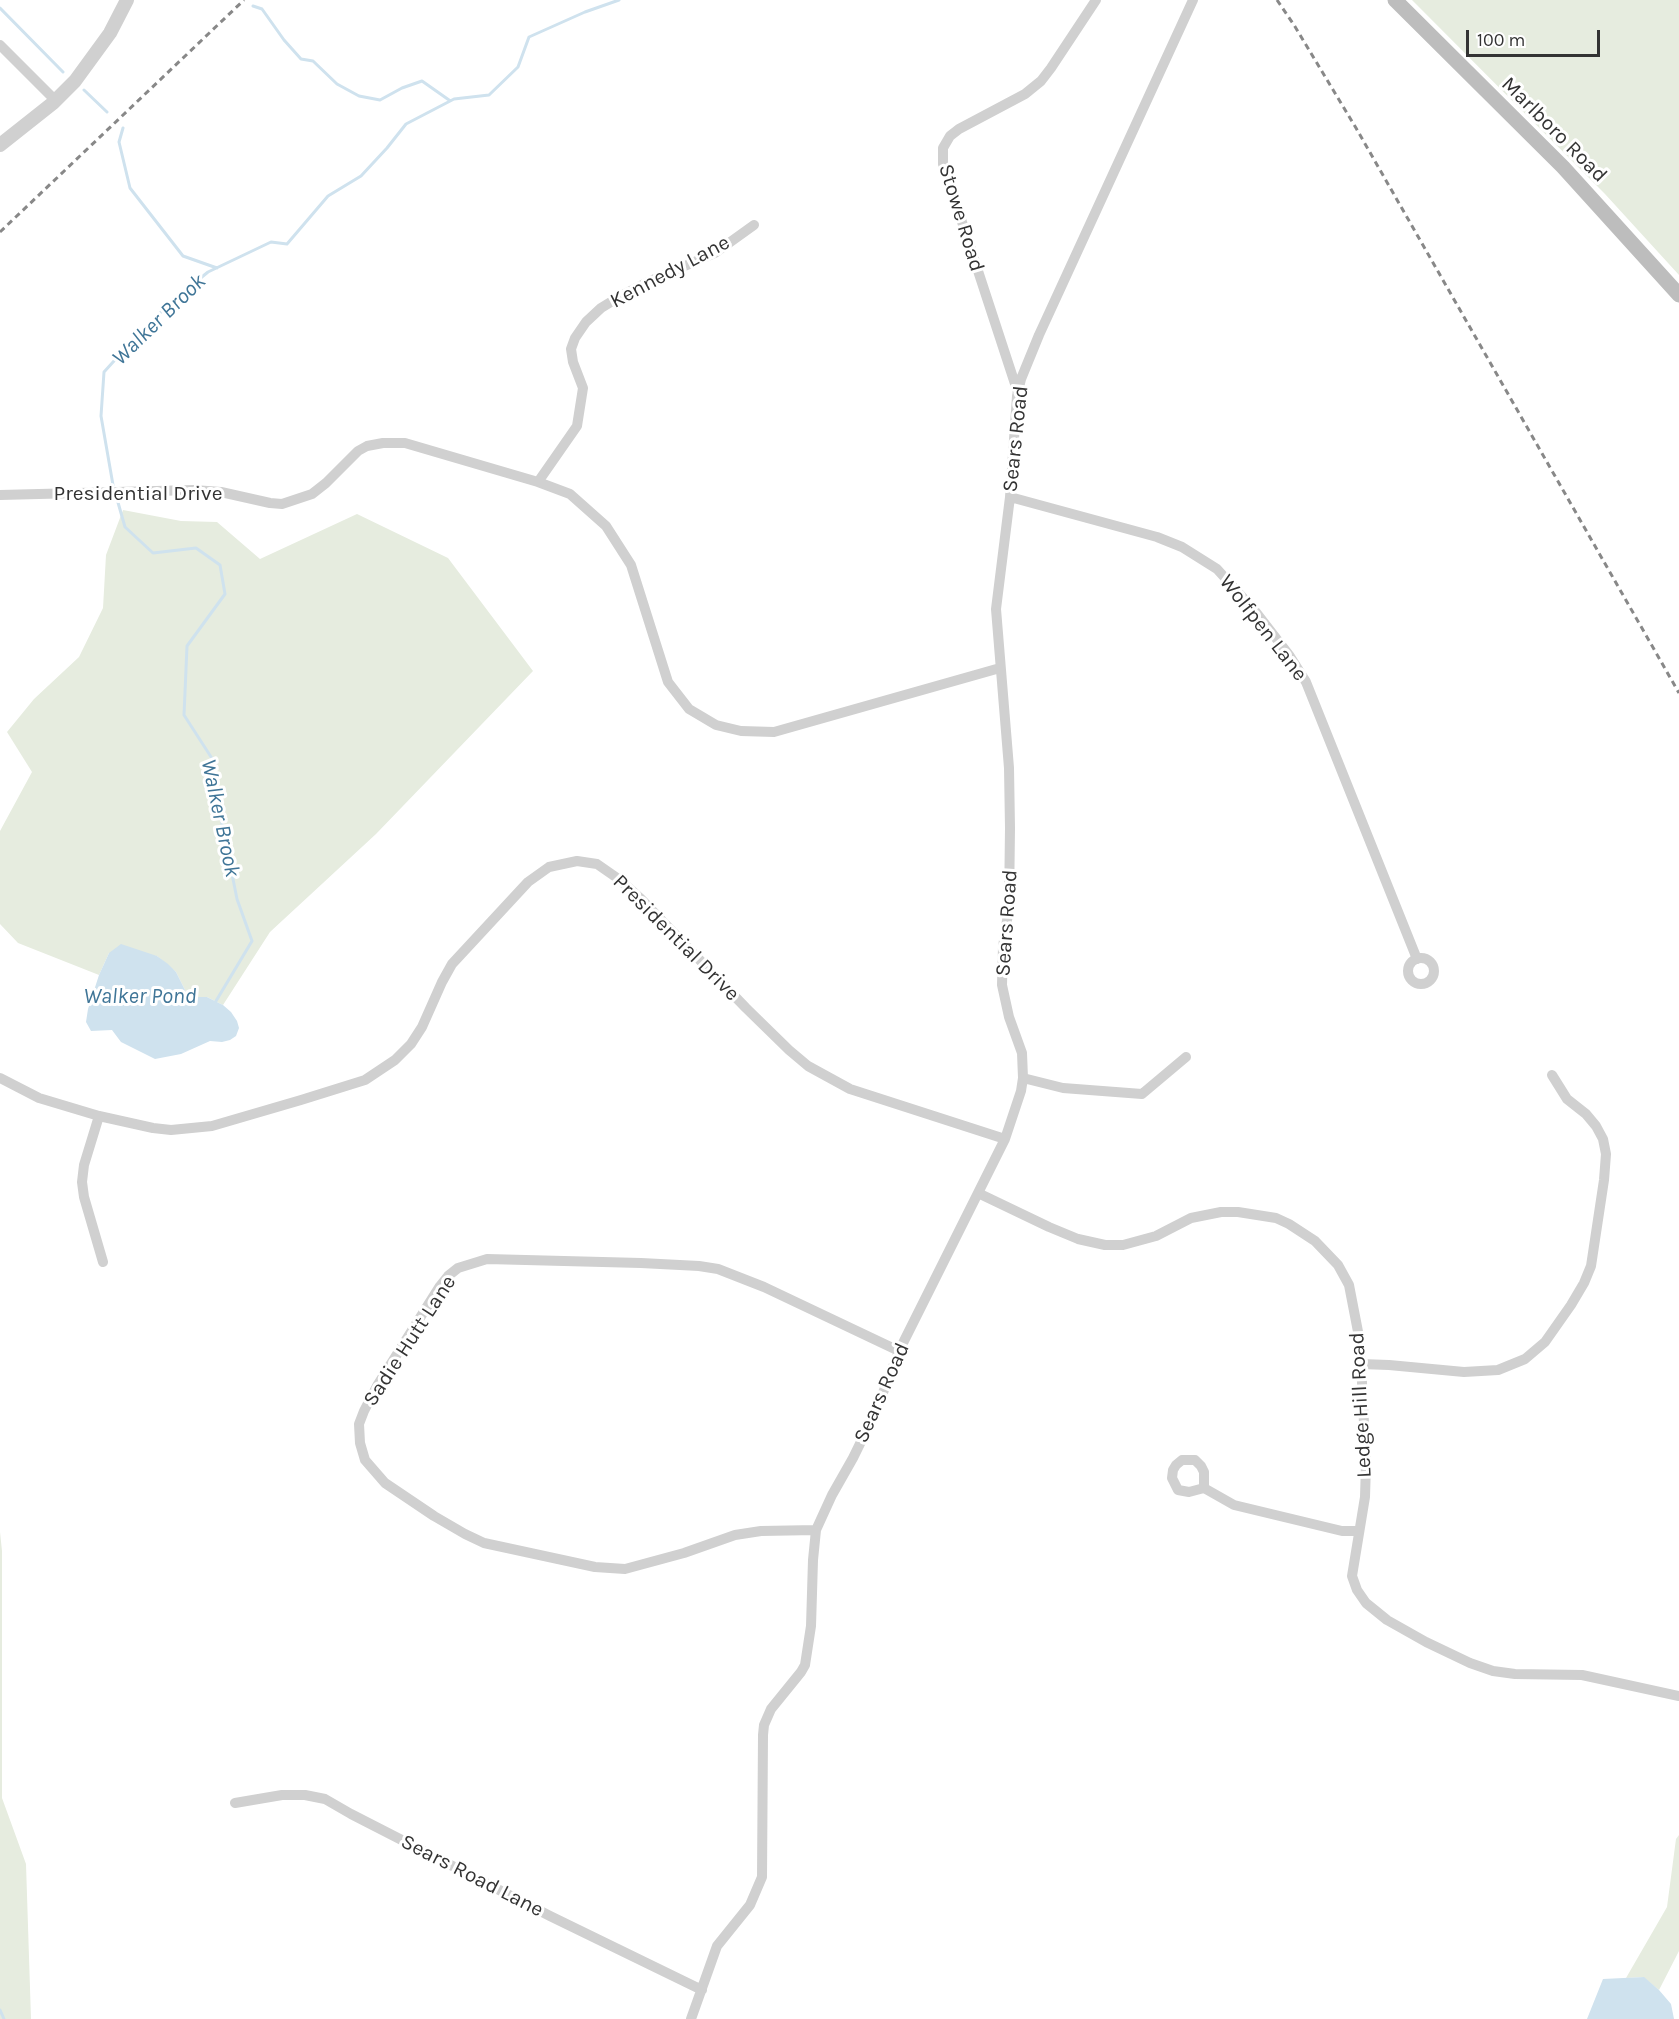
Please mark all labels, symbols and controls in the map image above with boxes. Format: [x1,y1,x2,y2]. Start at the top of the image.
scale bar [1469,18,1602,56]
text: 100 m [1477,29,1525,51]
street label: Marlboro Road [1496,72,1612,188]
street label: Stowe Road [933,161,989,275]
street label: Kennedy Lane [606,230,734,314]
water label: Walker Brook [107,269,211,371]
street label: Sears Road [998,384,1034,494]
street label: Presidential Drive [54,481,222,507]
street label: Wolfpen Lane [1214,570,1312,686]
water label: Walker Brook [195,757,245,879]
street label: Presidential Drive [607,869,745,1007]
street label: Sears Road [991,869,1023,977]
water label: Walker Pond [84,984,196,1010]
street label: Sadie Hutt Lane [358,1271,462,1411]
street label: Ledge Hill Road [1345,1331,1377,1479]
street label: Sears Road [849,1339,915,1447]
street label: Sears Road Lane [396,1829,548,1923]

